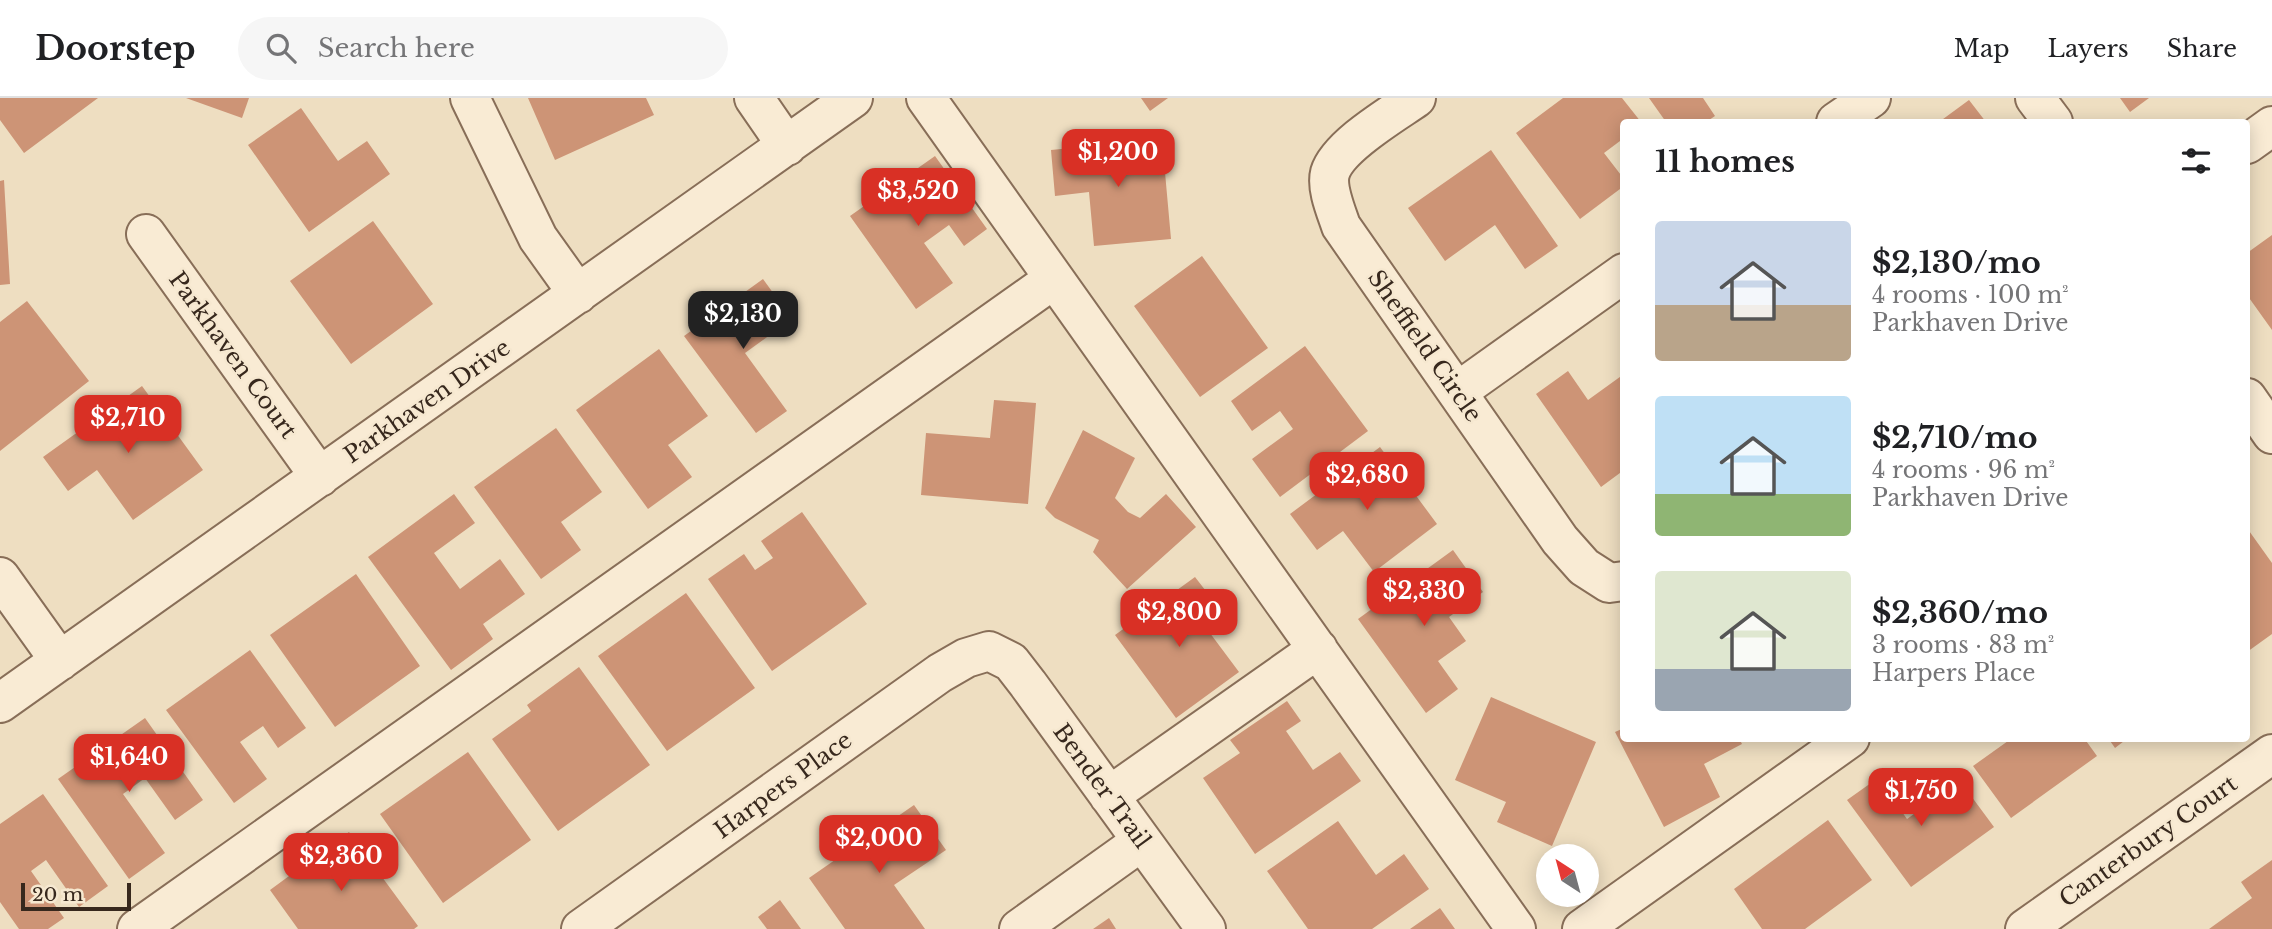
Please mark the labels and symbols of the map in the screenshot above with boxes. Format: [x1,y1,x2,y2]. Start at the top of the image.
pin: $1,200 [1061,130,1175,189]
pin: $3,520 [861,169,975,228]
street label: Sheffield Circle [1362,265,1488,427]
street label: Parkhaven Court [163,266,303,444]
pin: $2,130 [686,292,800,351]
street label: Parkhaven Drive [339,333,515,469]
pin: $2,710 [71,396,185,455]
pin: $2,680 [1310,452,1424,512]
pin: $2,330 [1367,568,1481,628]
pin: $2,800 [1122,589,1236,649]
street label: Bender Trail [1047,718,1157,854]
street label: Harpers Place [709,726,857,844]
pin: $1,640 [72,734,186,794]
pin: $1,750 [1864,768,1978,828]
street label: Canterbury Court [2054,769,2242,913]
pin: $2,000 [822,816,936,875]
pin: $2,360 [284,834,398,893]
north arrow [1536,844,1600,906]
scale bar [21,880,131,912]

